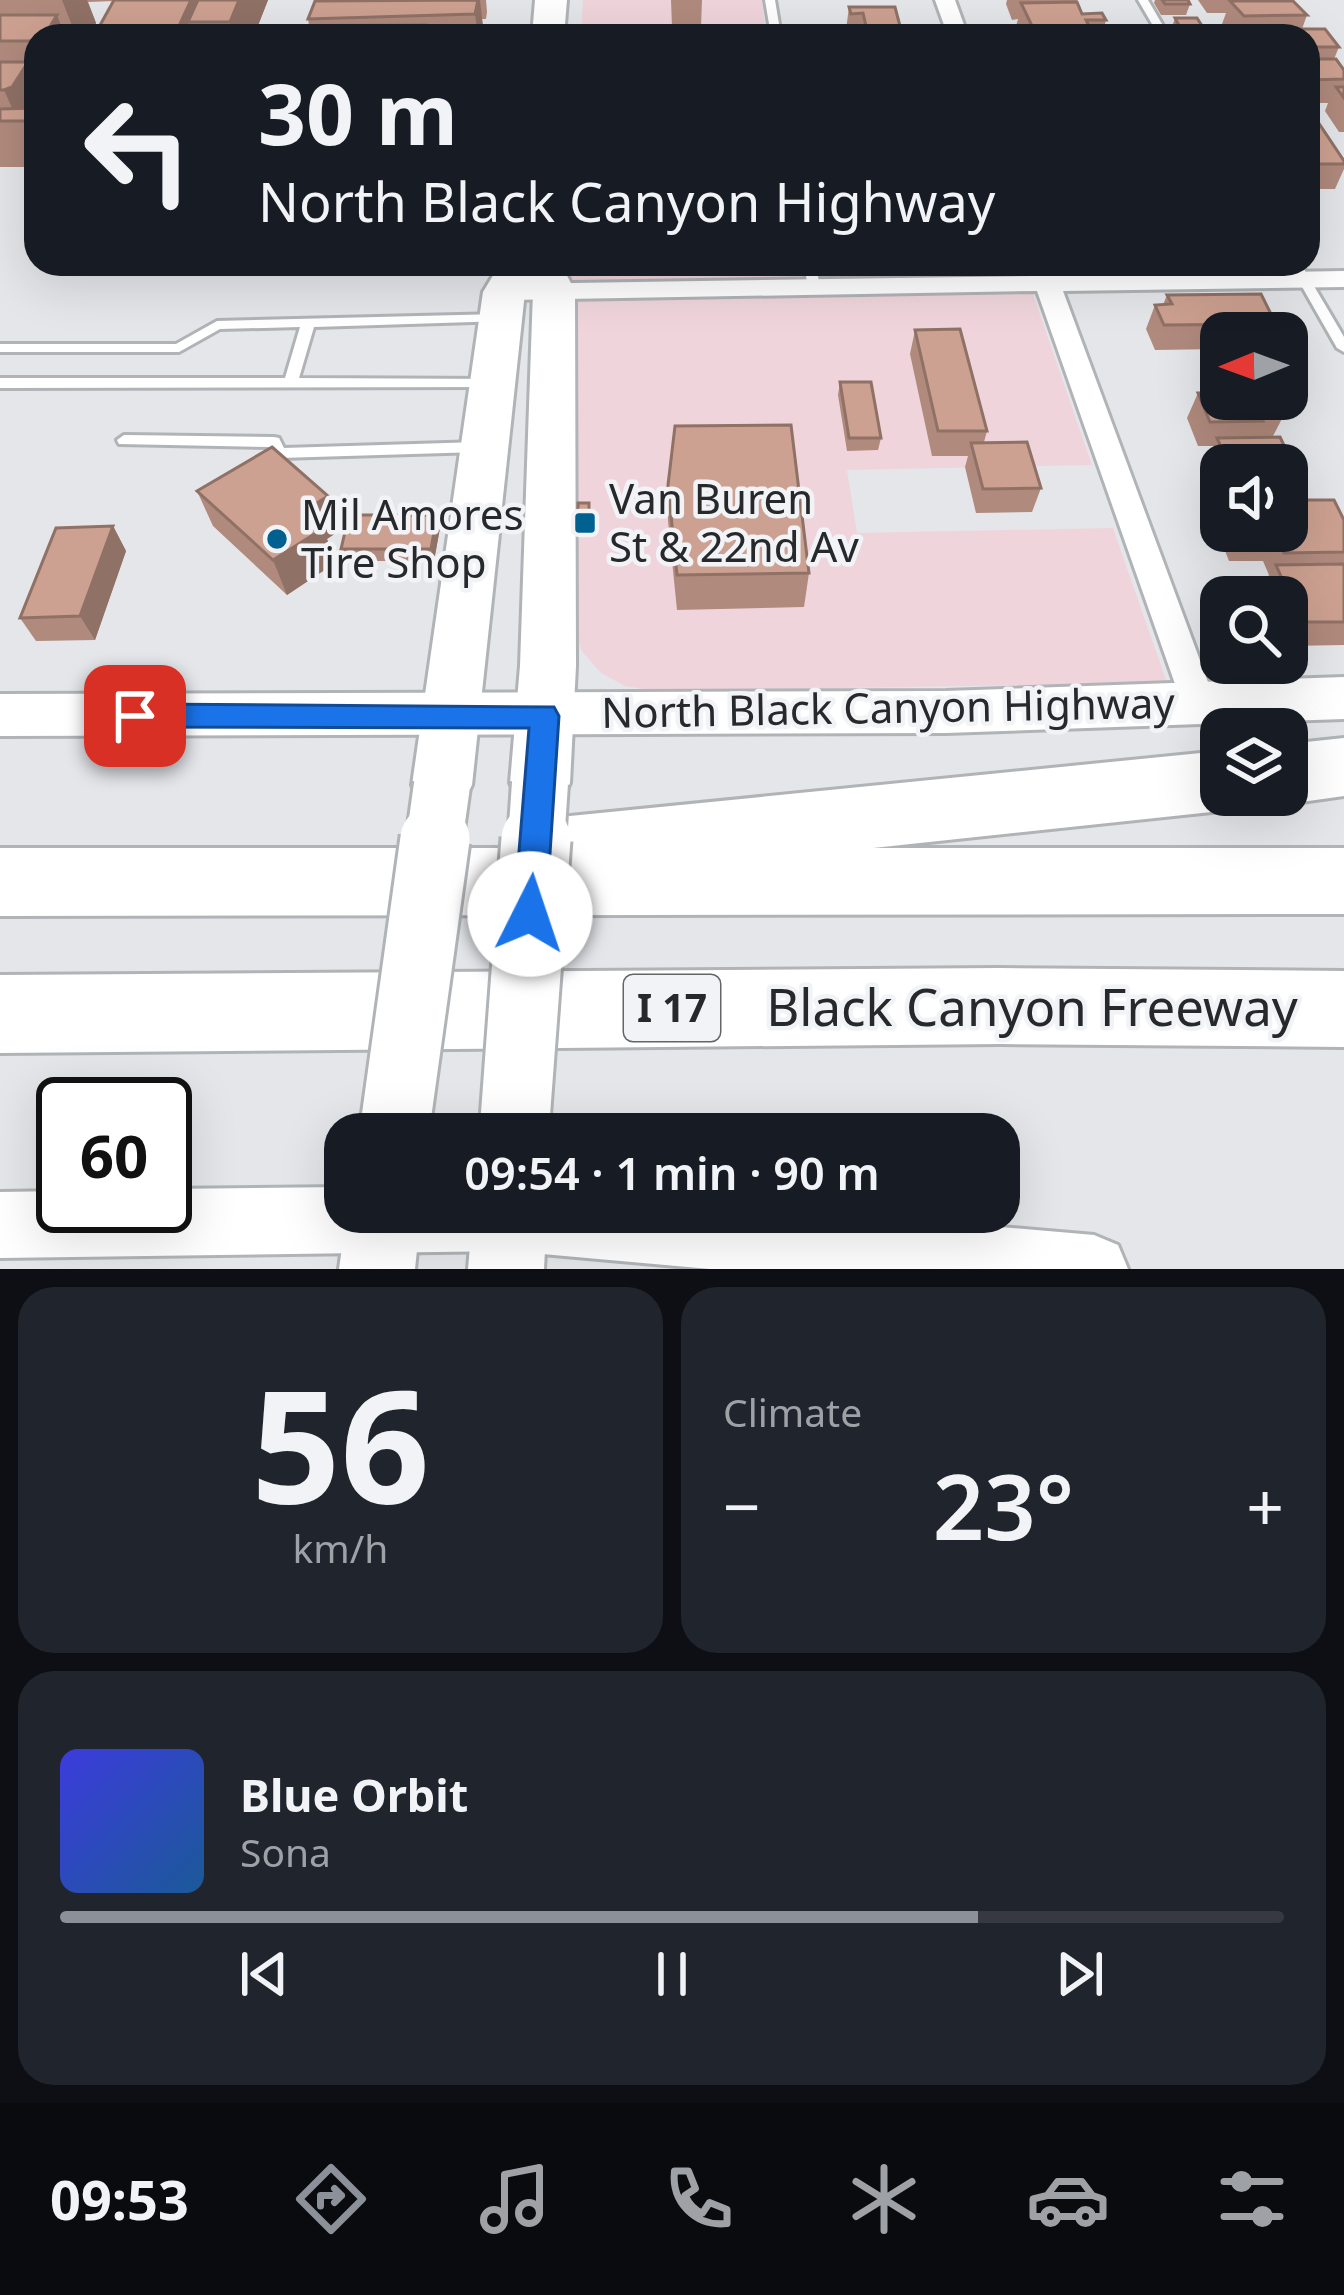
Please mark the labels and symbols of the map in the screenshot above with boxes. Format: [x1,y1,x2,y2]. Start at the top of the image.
north arrow [1200,312,1308,420]
place label: Van Buren St & 22nd Av [609,469,859,574]
place label: Mil Amores Tire Shop [301,485,524,590]
marker: Van Buren St & 22nd Av [572,510,598,536]
marker: Mil Amores Tire Shop [264,526,290,552]
pin [84,665,186,767]
street label: North Black Canyon Highway [601,673,1176,740]
position arrow [467,851,593,977]
street label: Black Canyon Freeway [766,971,1299,1041]
road number: I 17 [624,975,720,1041]
speed limit sign: 60 [36,1077,192,1233]

